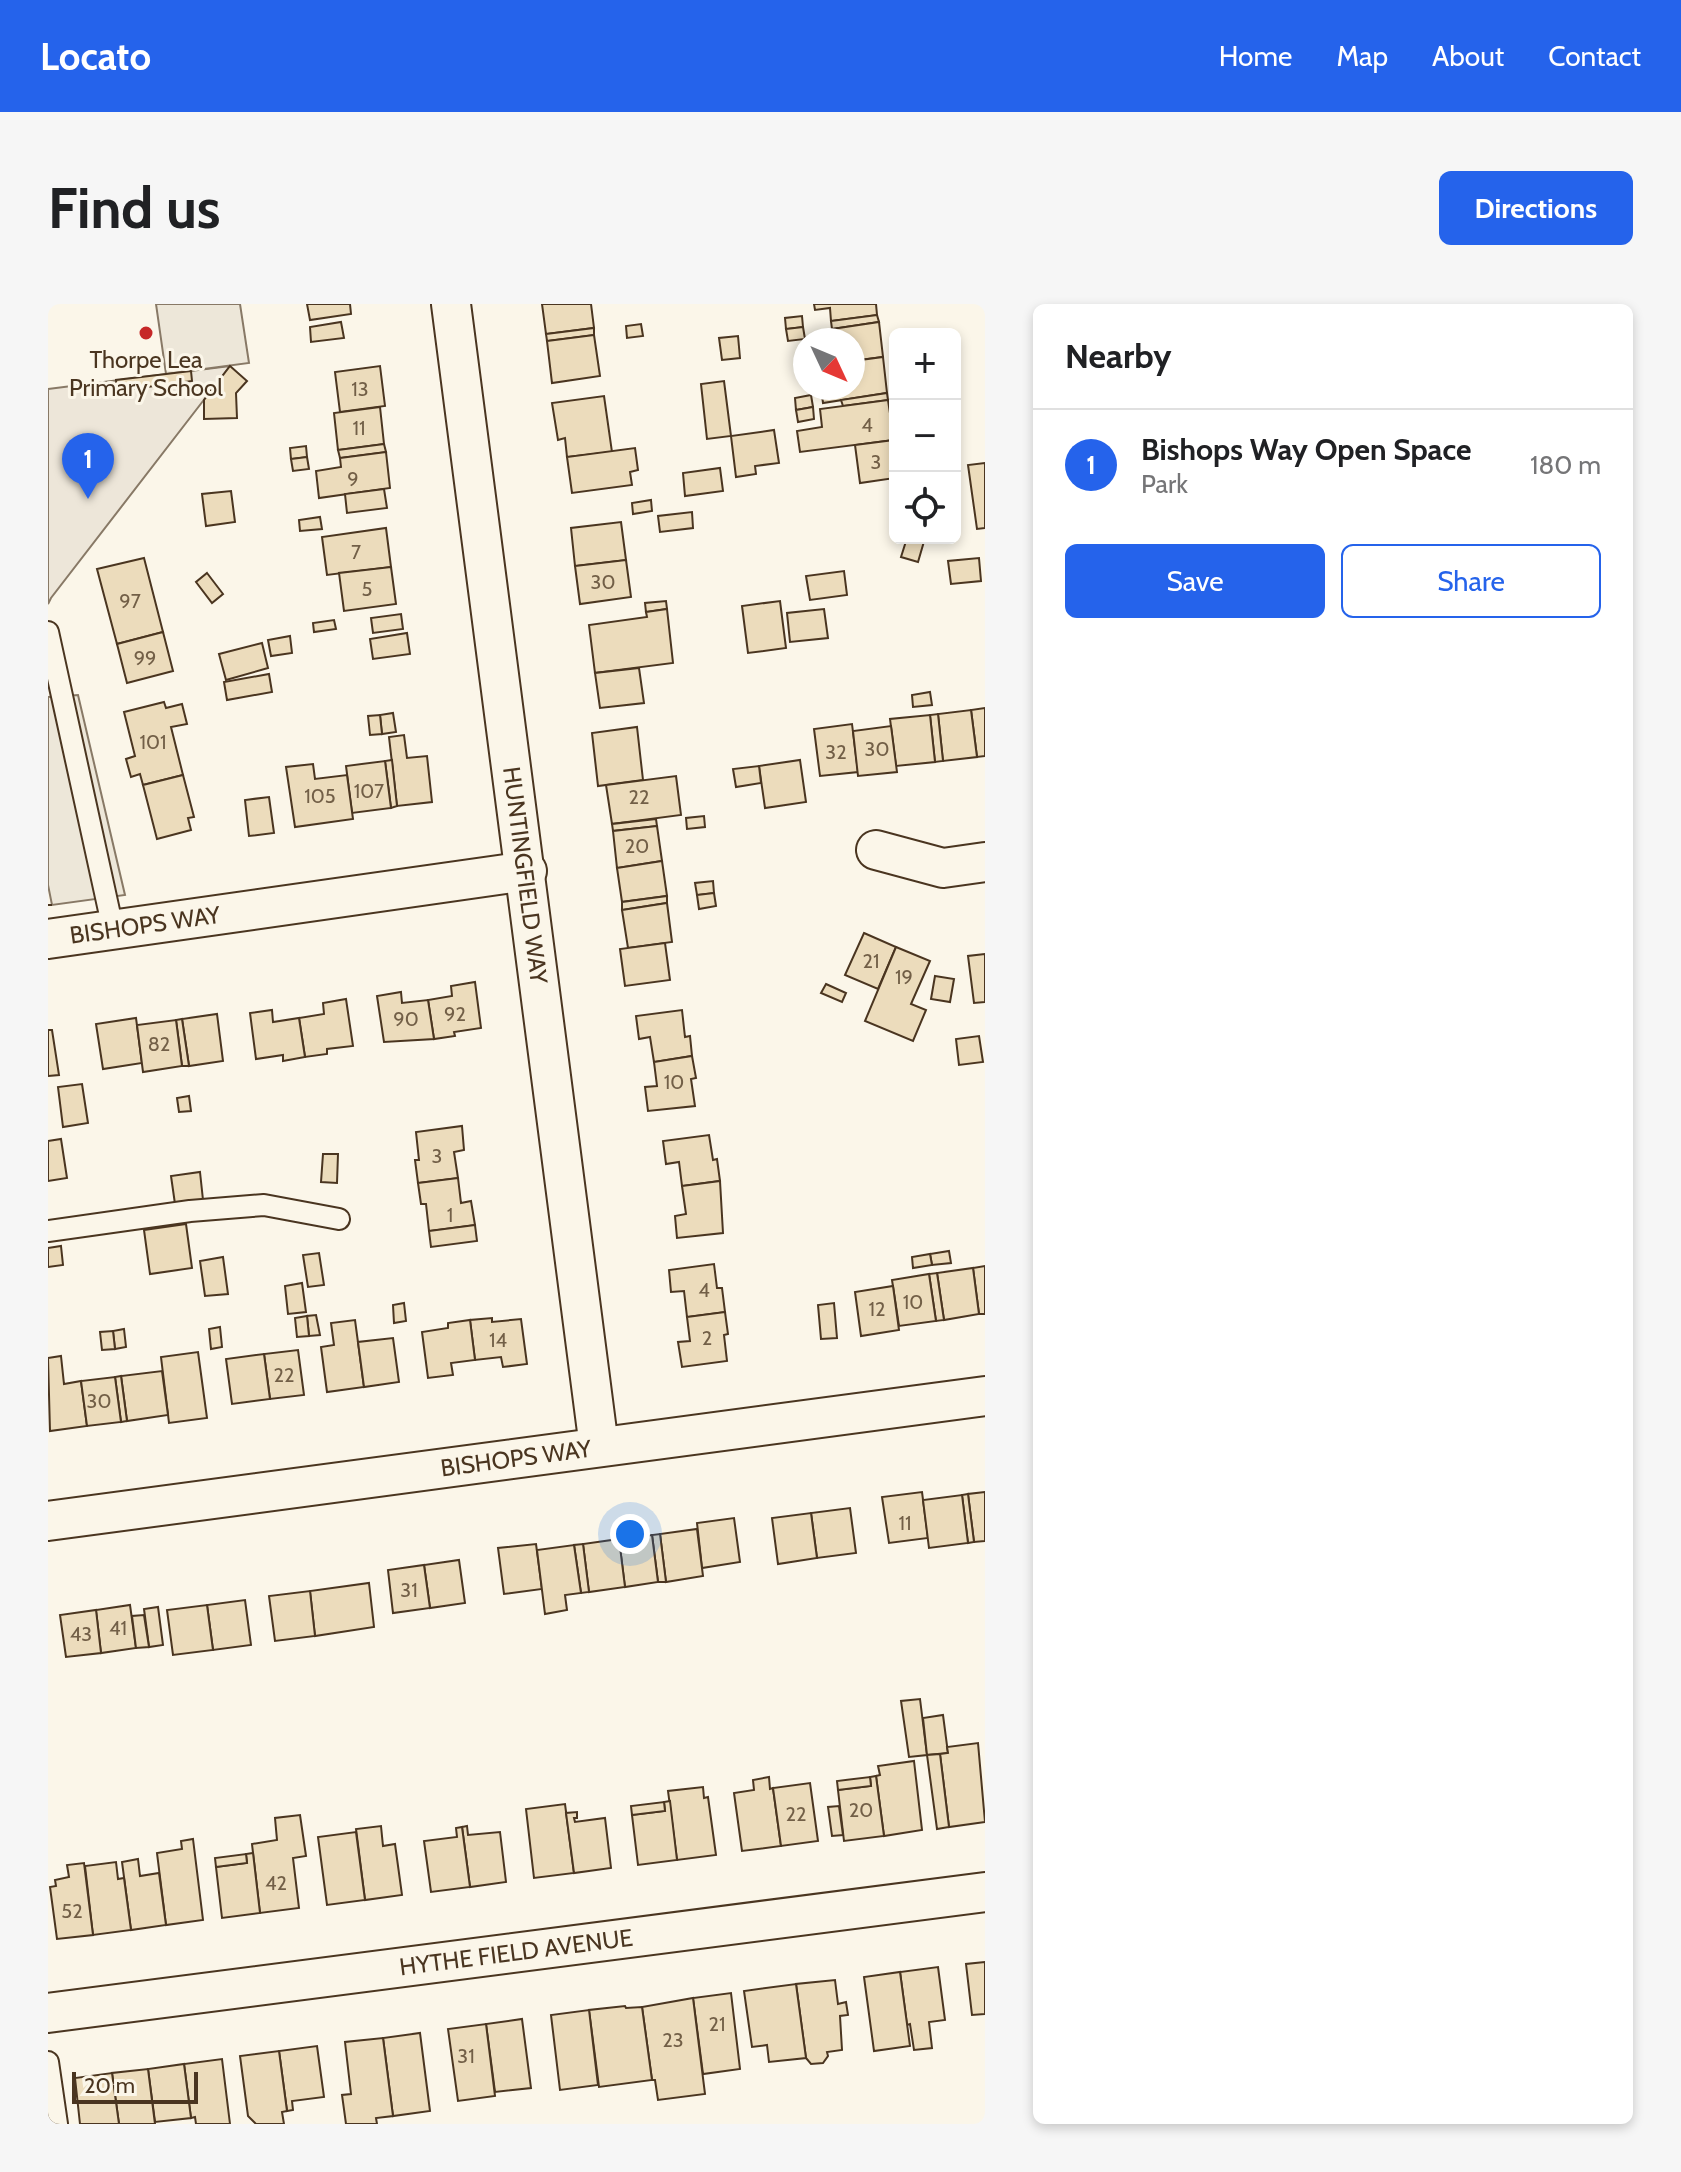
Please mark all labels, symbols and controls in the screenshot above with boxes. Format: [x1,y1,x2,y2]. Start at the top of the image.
text: Locato [40,33,151,80]
text: Home [1219,39,1292,73]
text: Map [1336,39,1388,73]
text: About [1432,39,1504,73]
text: Contact [1548,39,1641,73]
button: Directions [1439,171,1633,245]
text: Find us [48,174,221,242]
marker: Thorpe Lea Primary School [137,324,155,342]
north arrow [793,328,865,400]
map controls [889,328,961,544]
button: + [889,328,961,400]
text: Nearby [1065,335,1172,377]
place label: Thorpe Lea Primary School [69,345,223,402]
house number: 13 [351,377,369,401]
button: − [889,400,961,472]
house number: 4 [861,413,873,437]
house number: 11 [352,416,366,440]
text: Bishops Way Open Space [1141,431,1472,468]
pin: 1 [62,433,114,499]
text: 1 [1086,449,1096,481]
text: 180 m [1530,449,1601,481]
house number: 3 [871,450,881,474]
house number: 9 [347,467,359,491]
text: Park [1141,468,1188,500]
button: locate [889,472,961,544]
house number: 7 [351,540,361,564]
button: Save [1065,544,1325,618]
button: Share [1341,544,1601,618]
house number: 30 [591,570,615,594]
house number: 5 [362,577,372,601]
house number: 97 [119,589,141,613]
house number: 99 [134,646,156,670]
house number: 101 [140,730,167,754]
house number: 30 [865,737,889,761]
house number: 32 [825,740,847,764]
street label: HUNTINGFIELD WAY [497,765,554,986]
house number: 107 [354,779,384,803]
house number: 105 [304,784,336,808]
house number: 22 [629,785,649,809]
house number: 20 [625,834,649,858]
street label: BISHOPS WAY [68,900,223,950]
house number: 21 [863,949,880,973]
house number: 19 [895,965,913,989]
house number: 92 [444,1002,466,1026]
house number: 90 [393,1007,419,1031]
house number: 82 [148,1032,170,1056]
house number: 10 [664,1070,684,1094]
house number: 3 [432,1144,442,1168]
house number: 1 [447,1203,453,1227]
house number: 4 [698,1278,710,1302]
house number: 10 [903,1290,923,1314]
house number: 12 [869,1297,886,1321]
house number: 2 [702,1326,712,1350]
house number: 14 [489,1328,507,1352]
house number: 22 [274,1363,294,1387]
house number: 30 [87,1389,111,1413]
street label: BISHOPS WAY [439,1434,593,1482]
house number: 11 [898,1511,912,1535]
your location [610,1514,650,1554]
house number: 31 [400,1578,418,1602]
house number: 41 [109,1616,127,1640]
house number: 43 [70,1622,92,1646]
house number: 20 [849,1798,873,1822]
house number: 22 [786,1802,806,1826]
house number: 42 [265,1871,287,1895]
house number: 52 [61,1899,83,1923]
street label: HYTHE FIELD AVENUE [398,1923,634,1981]
house number: 21 [709,2012,726,2036]
house number: 23 [662,2028,684,2052]
house number: 31 [457,2044,475,2068]
scale bar [72,2068,198,2104]
text: 20 m [84,2072,135,2099]

